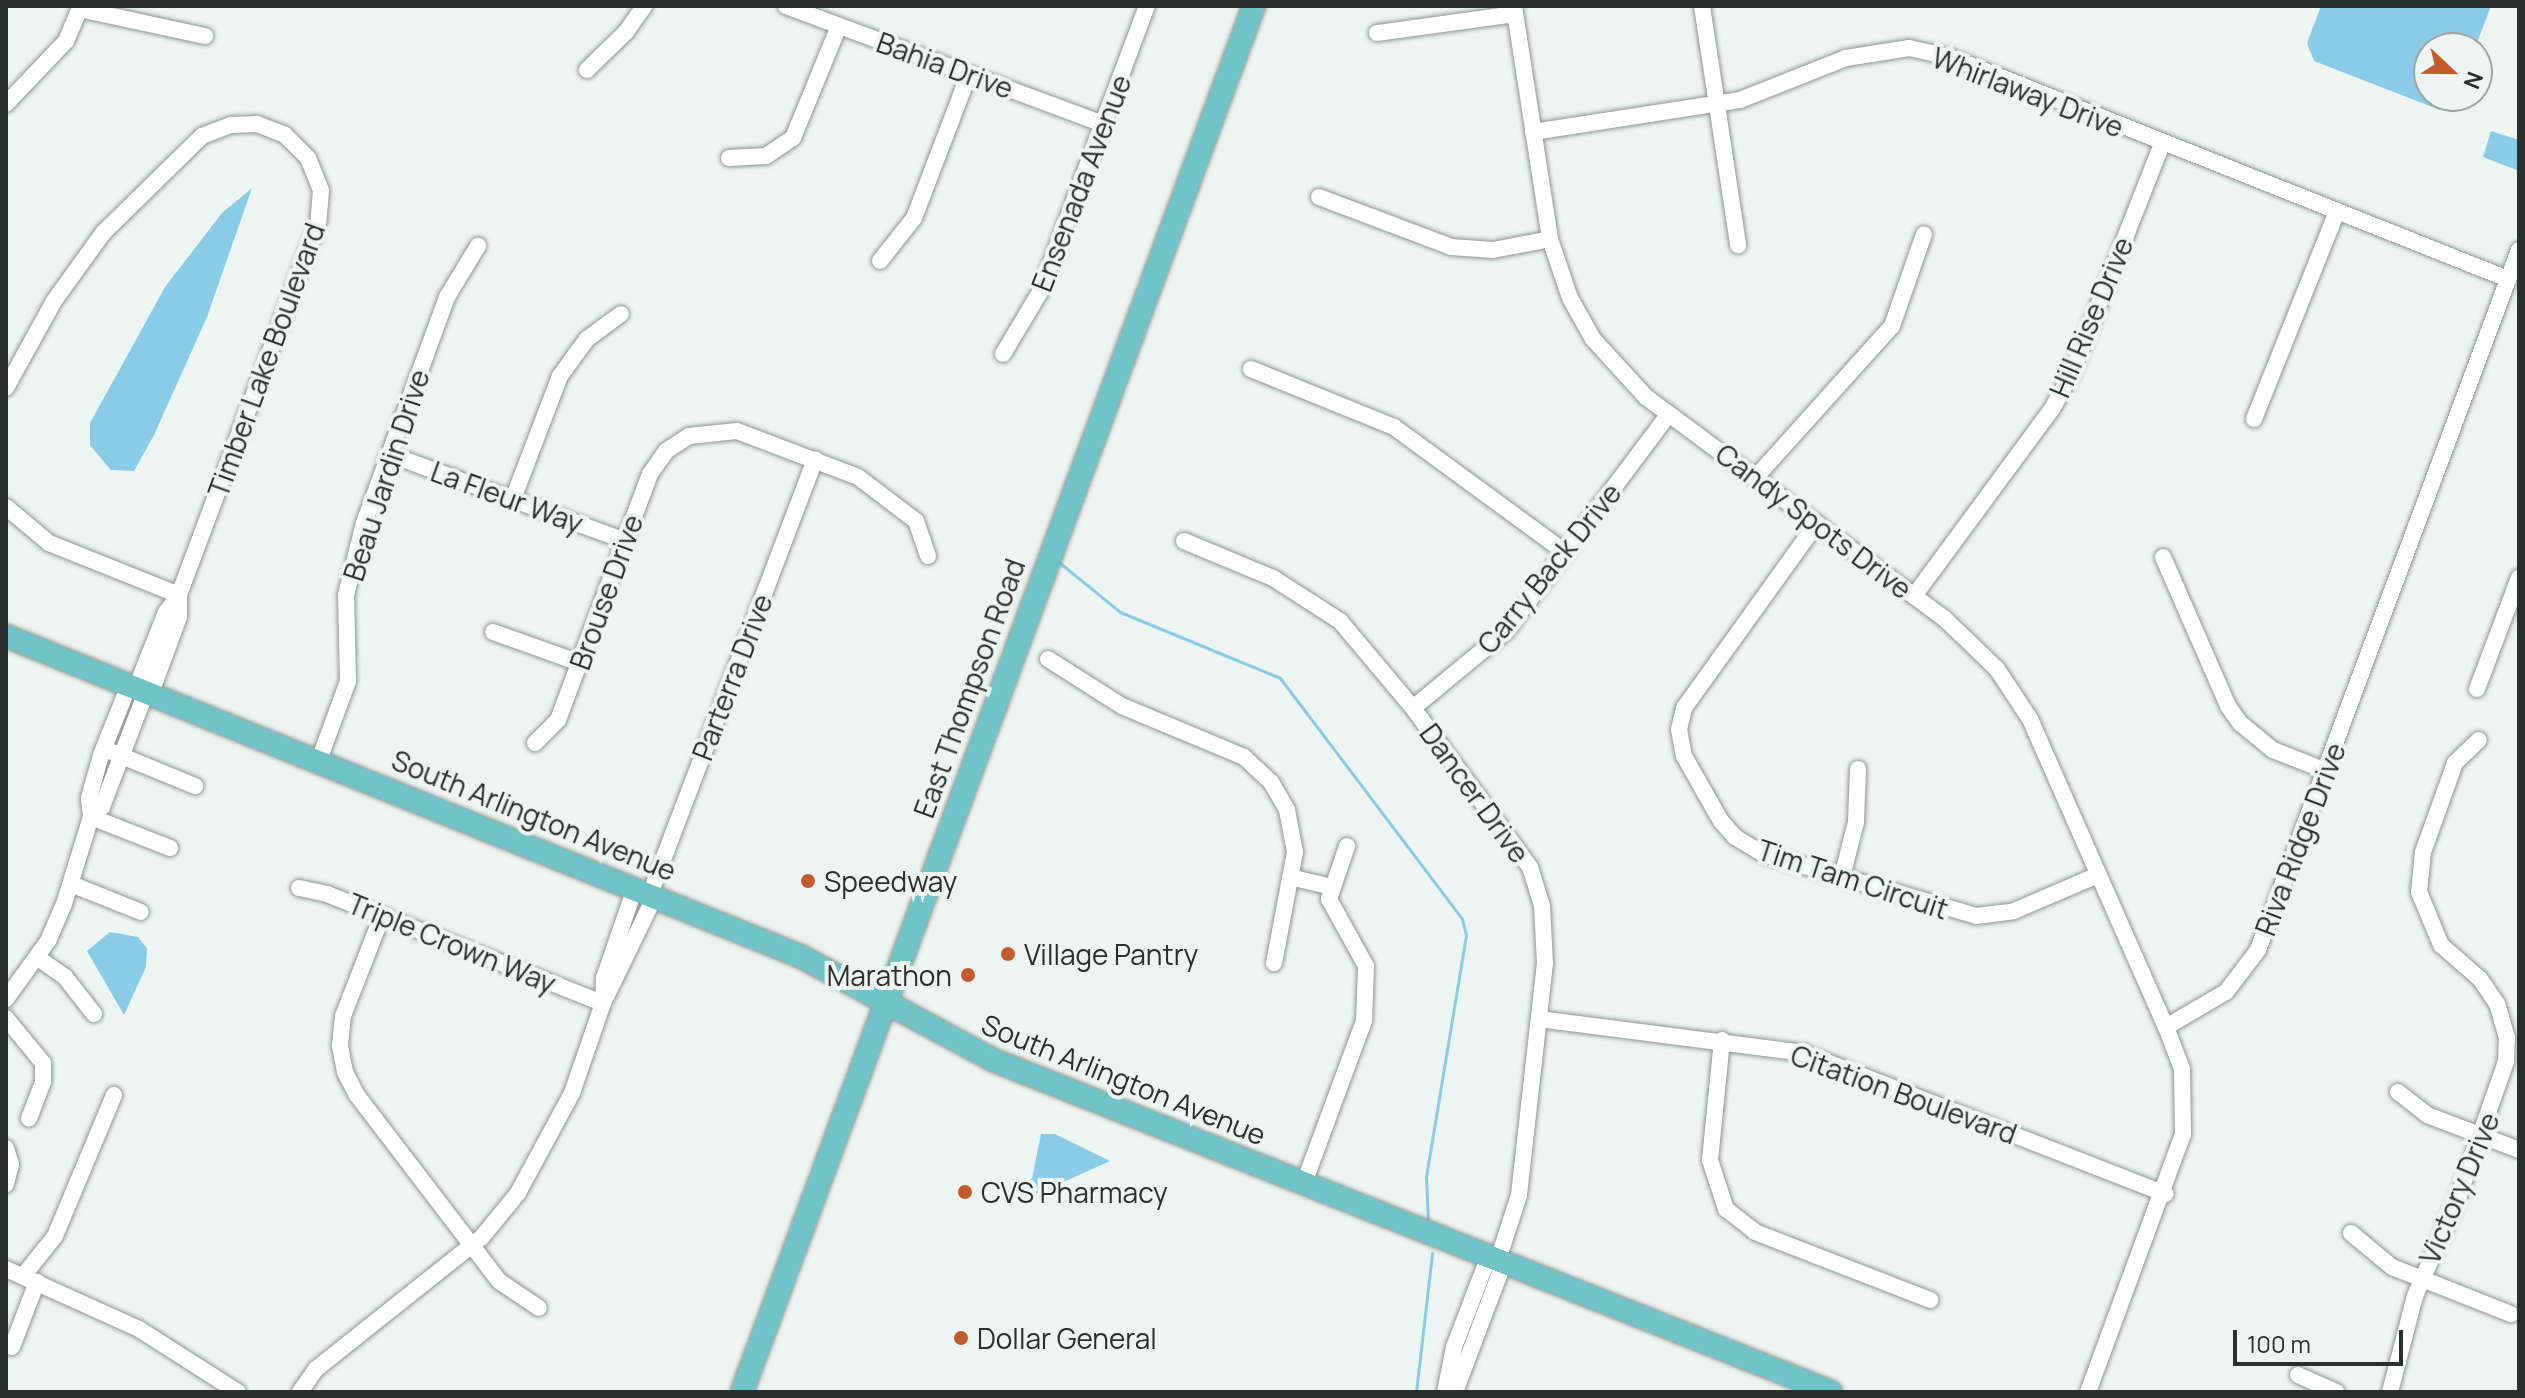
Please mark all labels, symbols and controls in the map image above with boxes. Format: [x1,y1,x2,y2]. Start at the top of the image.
street label: Bahia Drive [872,25,1018,105]
north arrow [2413,32,2493,112]
street label: Whirlaway Drive [1928,40,2128,144]
text: N [2457,67,2490,93]
street label: Ensenada Avenue [1024,70,1138,296]
street label: Timber Lake Boulevard [201,218,331,502]
street label: Hill Rise Drive [2042,232,2140,402]
street label: Beau Jardin Drive [336,365,436,585]
street label: Candy Spots Drive [1709,436,1919,606]
street label: La Fleur Way [426,454,588,540]
street label: Carry Back Drive [1470,476,1628,660]
street label: Brouse Drive [562,510,650,674]
street label: East Thompson Road [907,554,1031,822]
street label: Parterra Drive [685,589,779,765]
street label: Dancer Drive [1413,717,1537,869]
street label: Riva Ridge Drive [2248,738,2352,940]
street label: South Arlington Avenue [387,743,681,887]
street label: Tim Tam Circuit [1753,832,1953,926]
place label: Speedway [824,864,957,898]
marker: Speedway [799,872,817,890]
street label: Triple Crown Way [343,886,561,1000]
place label: Village Pantry [1024,937,1198,971]
marker: Village Pantry [999,945,1017,963]
place label: Marathon [827,958,952,992]
marker: Marathon [959,966,977,984]
street label: South Arlington Avenue [977,1007,1271,1151]
street label: Citation Boulevard [1786,1038,2022,1150]
street label: Victory Drive [2412,1107,2506,1269]
place label: CVS Pharmacy [981,1175,1168,1209]
marker: CVS Pharmacy [956,1183,974,1201]
scale bar [2237,1314,2407,1364]
place label: Dollar General [977,1321,1157,1355]
text: 100 m [2247,1327,2311,1360]
marker: Dollar General [952,1329,970,1347]

